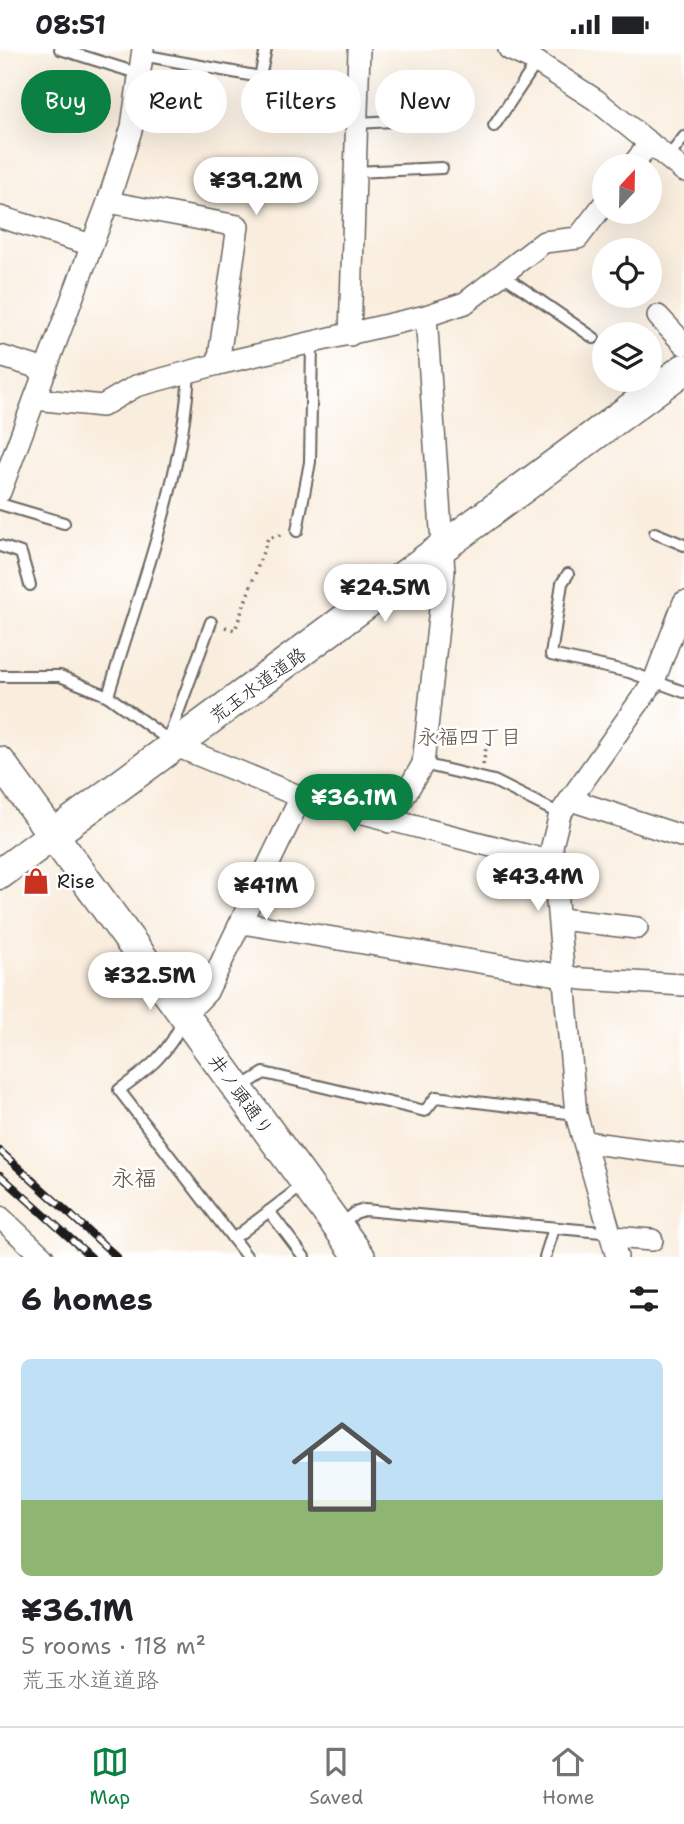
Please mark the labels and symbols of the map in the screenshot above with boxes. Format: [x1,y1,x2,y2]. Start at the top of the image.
north arrow [592,154,662,224]
pin: ¥39.2M [199,157,313,217]
pin: ¥24.5M [328,565,442,624]
street label: 荒玉水道道路 [205,641,311,729]
district label: 永福四丁目 [417,723,522,751]
pin: ¥36.1M [297,775,411,834]
pin: ¥43.4M [481,853,595,913]
pin: ¥41M [225,863,307,922]
shop icon: Rise [21,866,51,896]
place label: Rise [57,869,95,894]
pin: ¥32.5M [93,953,207,1012]
street label: 井ノ頭通り [203,1049,279,1141]
district label: 永福 [111,1163,157,1193]

